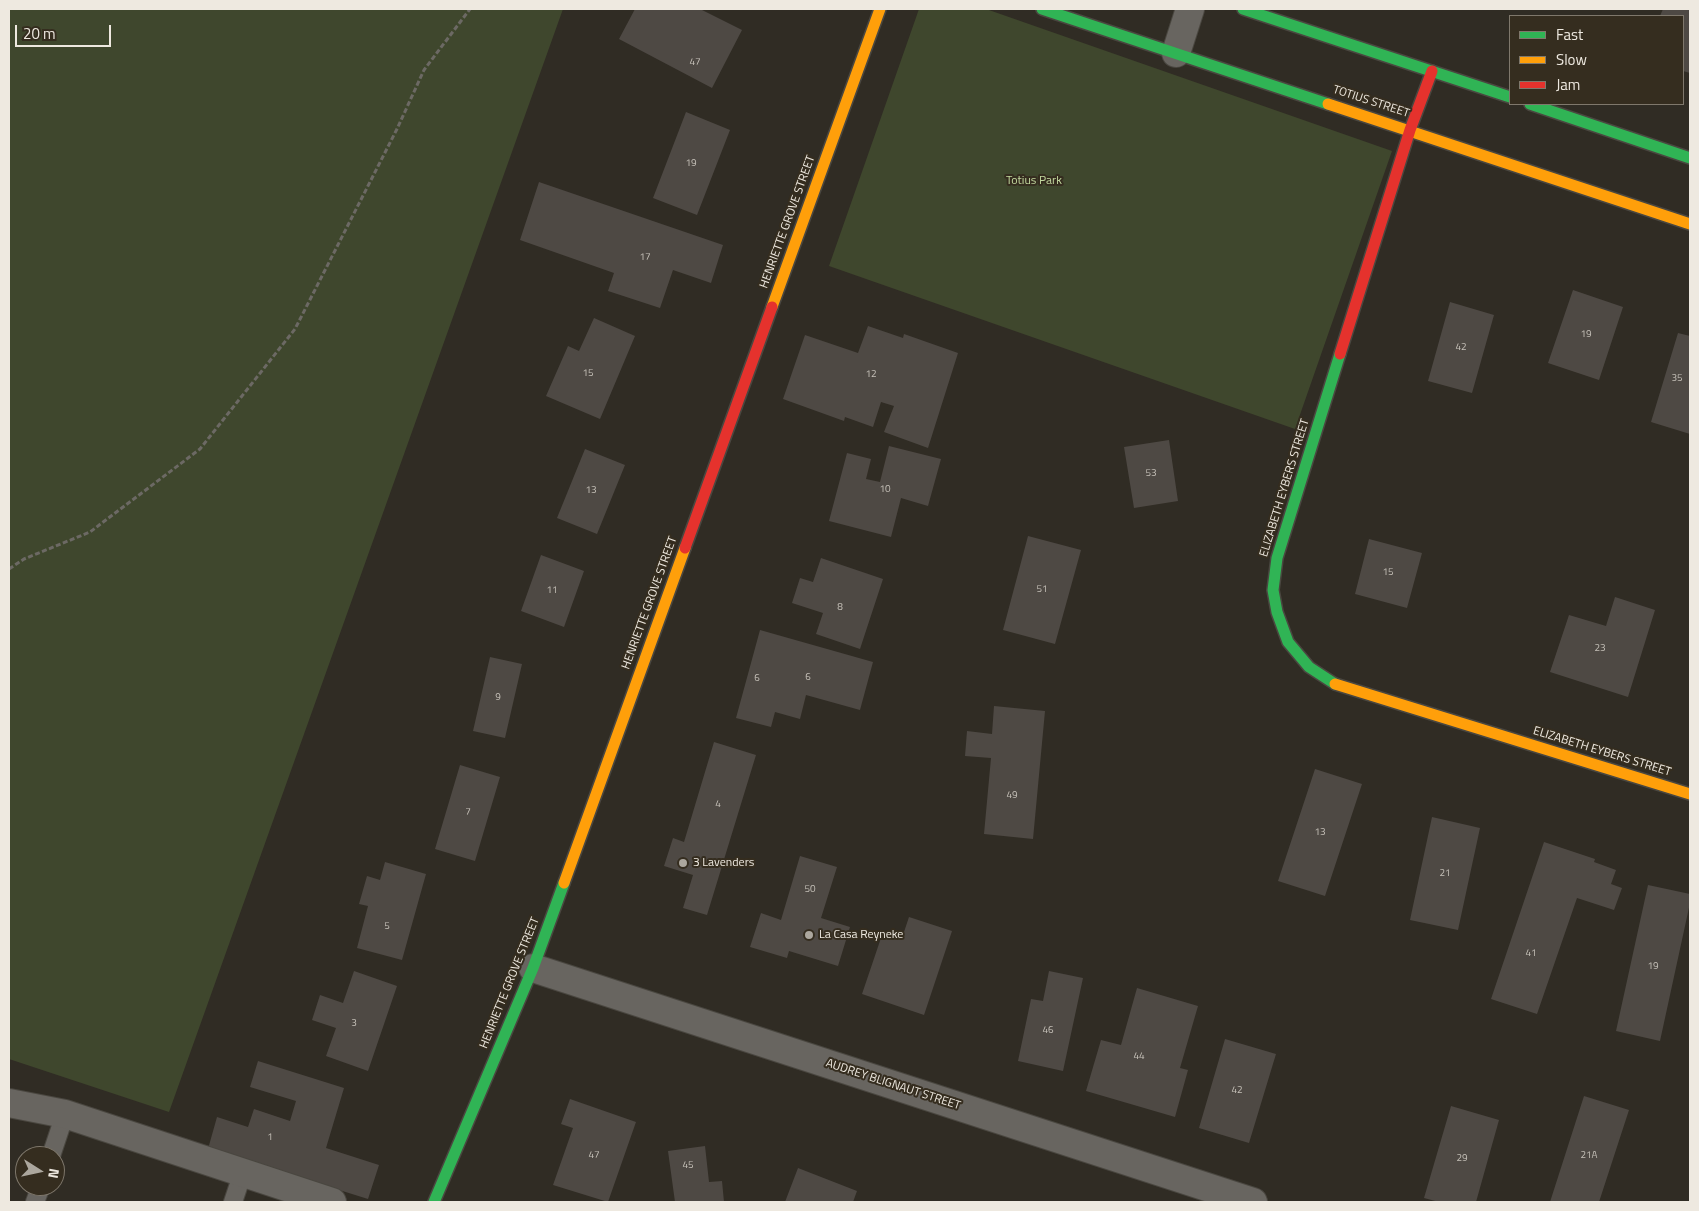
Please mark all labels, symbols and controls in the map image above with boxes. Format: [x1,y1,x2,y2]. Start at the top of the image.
scale bar [18,15,114,47]
legend [1509,15,1684,105]
text: 20 m [23,22,56,45]
text: Fast [1556,23,1583,46]
text: Slow [1556,48,1587,71]
house number: 47 [689,57,701,69]
text: Jam [1556,73,1580,96]
street label: TOTIUS STREET [1331,83,1411,121]
street label: HENRIETTE GROVE STREET [757,154,819,290]
house number: 19 [685,158,697,170]
park label: Totius Park [1006,174,1062,188]
house number: 17 [639,252,651,264]
house number: 19 [1580,329,1592,341]
house number: 42 [1455,342,1467,354]
house number: 15 [582,368,594,380]
house number: 12 [865,369,877,381]
house number: 35 [1671,373,1683,385]
street label: ELIZABETH EYBERS STREET [1257,417,1313,559]
house number: 53 [1145,468,1157,480]
house number: 10 [879,484,891,496]
house number: 13 [585,485,597,497]
street label: HENRIETTE GROVE STREET [619,535,681,671]
house number: 15 [1382,567,1394,579]
house number: 51 [1036,584,1048,596]
house number: 11 [546,585,558,597]
house number: 8 [837,602,843,614]
house number: 23 [1594,643,1606,655]
house number: 6 [805,672,811,684]
house number: 6 [754,673,760,685]
house number: 9 [495,692,501,704]
street label: ELIZABETH EYBERS STREET [1531,724,1673,780]
house number: 49 [1006,790,1018,802]
house number: 4 [715,799,721,811]
house number: 7 [465,807,471,819]
house number: 13 [1314,827,1326,839]
place label: 3 Lavenders [693,856,754,870]
marker: 3 Lavenders [677,857,689,869]
house number: 21 [1439,868,1451,880]
house number: 50 [804,884,816,896]
street label: HENRIETTE GROVE STREET [477,915,543,1051]
house number: 5 [384,921,390,933]
place label: La Casa Reyneke [819,928,903,942]
marker: La Casa Reyneke [803,929,815,941]
house number: 41 [1525,948,1537,960]
house number: 19 [1647,961,1659,973]
house number: 3 [351,1018,357,1030]
house number: 46 [1042,1025,1054,1037]
house number: 44 [1133,1051,1145,1063]
street label: AUDREY BLIGNAUT STREET [824,1056,962,1114]
house number: 42 [1231,1085,1243,1097]
house number: 1 [267,1132,273,1144]
north arrow [15,1146,65,1196]
house number: 47 [588,1150,600,1162]
house number: 21A [1580,1150,1598,1162]
house number: 29 [1456,1153,1468,1165]
house number: 45 [682,1160,694,1172]
text: N [43,1167,65,1180]

